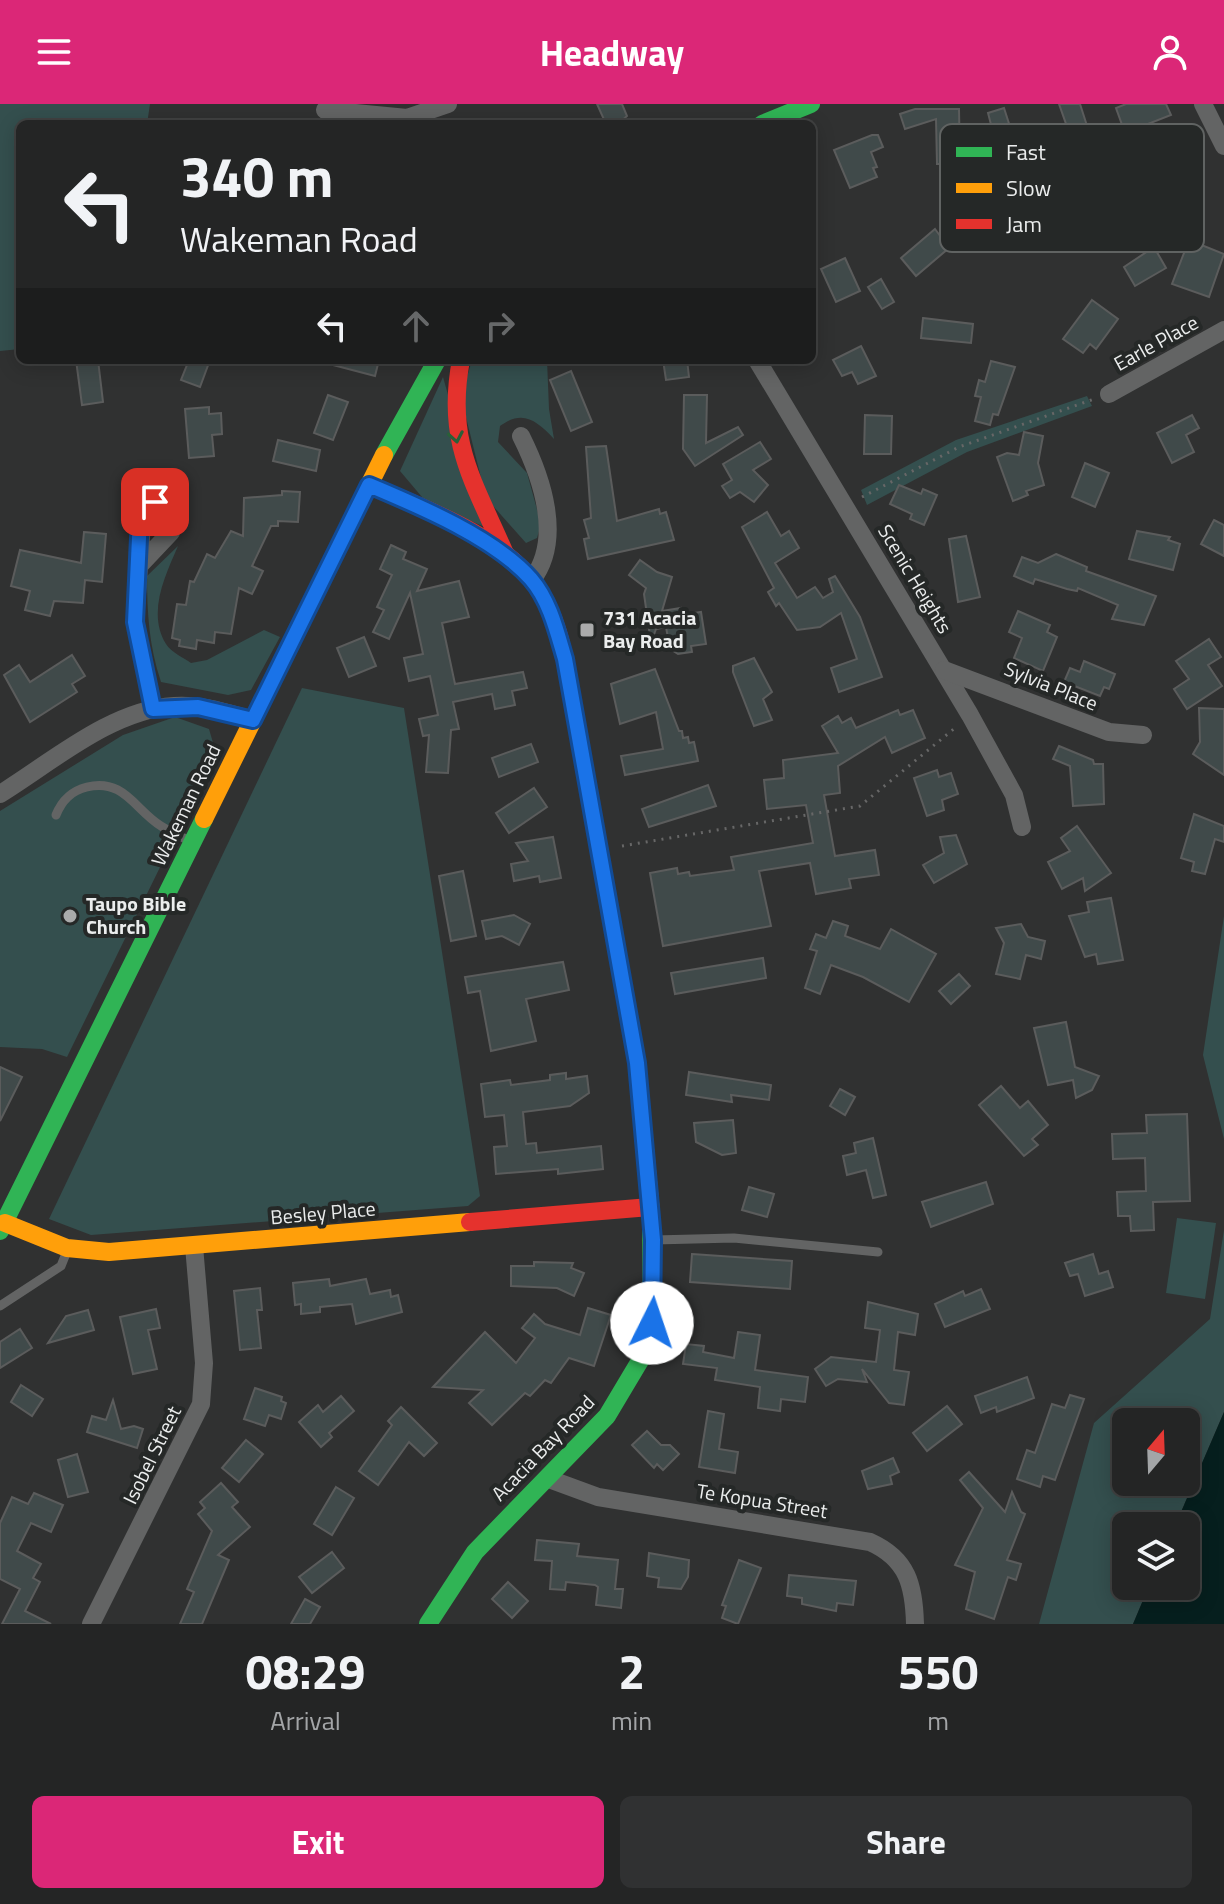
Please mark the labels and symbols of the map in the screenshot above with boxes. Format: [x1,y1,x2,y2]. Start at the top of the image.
legend [940,124,1204,252]
text: Fast [1006,135,1046,169]
text: Slow [1006,171,1052,205]
text: Jam [1006,207,1042,241]
street label: Earle Place [1108,307,1204,379]
one-way arrow [446,430,463,444]
pin [121,468,189,536]
street label: Scenic Heights [870,518,960,639]
place label: 731 Acacia Bay Road [603,602,696,656]
marker: 731 Acacia Bay Road [578,621,596,639]
street label: Sylvia Place [1000,653,1103,718]
street label: Wakeman Road [143,739,228,871]
place label: Taupo Bible Church [86,888,186,942]
marker: Taupo Bible Church [61,907,79,925]
street label: Besley Place [269,1192,377,1233]
position arrow [610,1281,694,1365]
street label: Acacia Bay Road [484,1387,602,1508]
street label: Isobel Street [114,1400,189,1509]
north arrow [1112,1408,1200,1496]
street label: Te Kopua Street [694,1475,830,1526]

